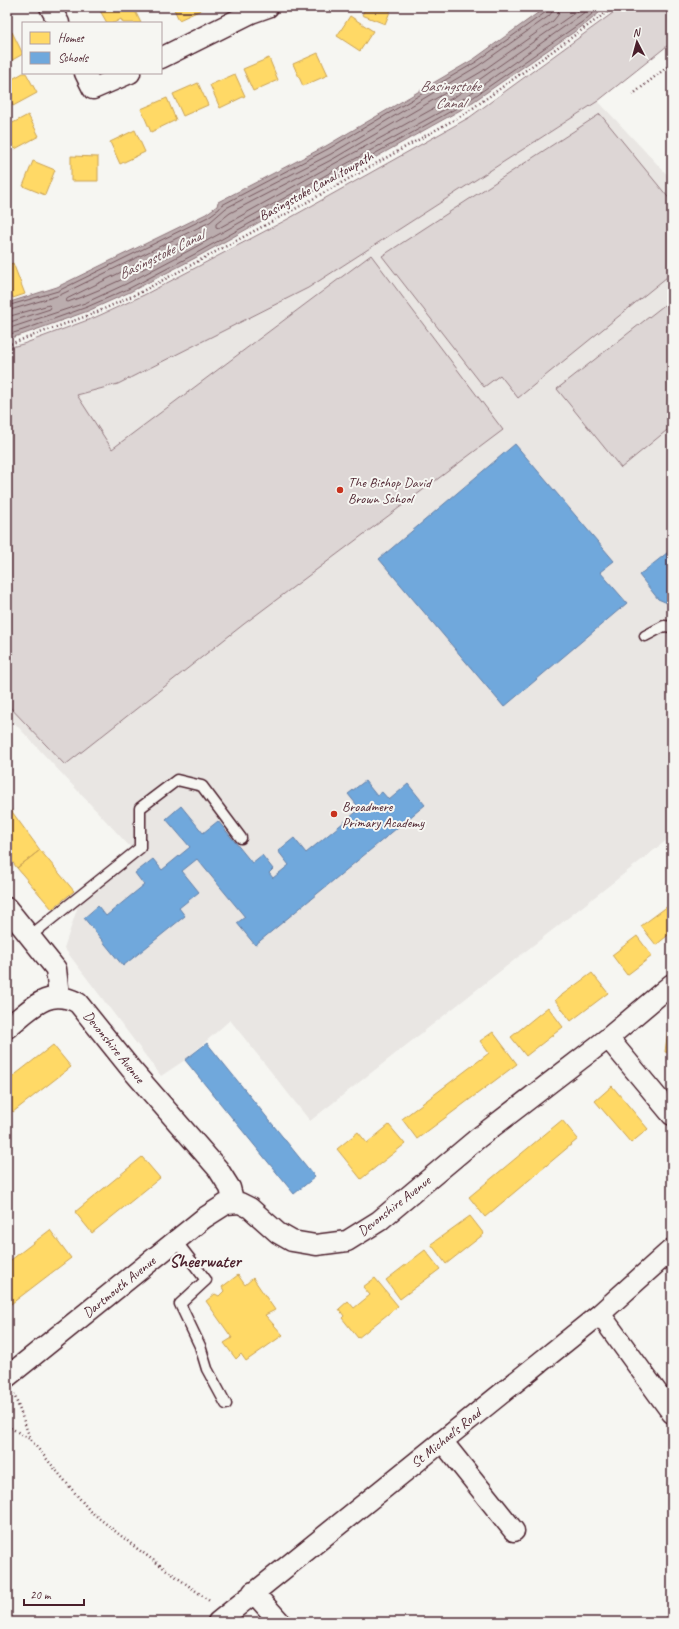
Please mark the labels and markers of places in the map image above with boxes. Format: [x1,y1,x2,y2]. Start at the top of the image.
place label: The Bishop David Brown School [348,474,433,507]
marker: The Bishop David Brown School [335,485,345,495]
place label: Broadmere Primary Academy [342,798,425,831]
marker: Broadmere Primary Academy [329,809,339,819]

